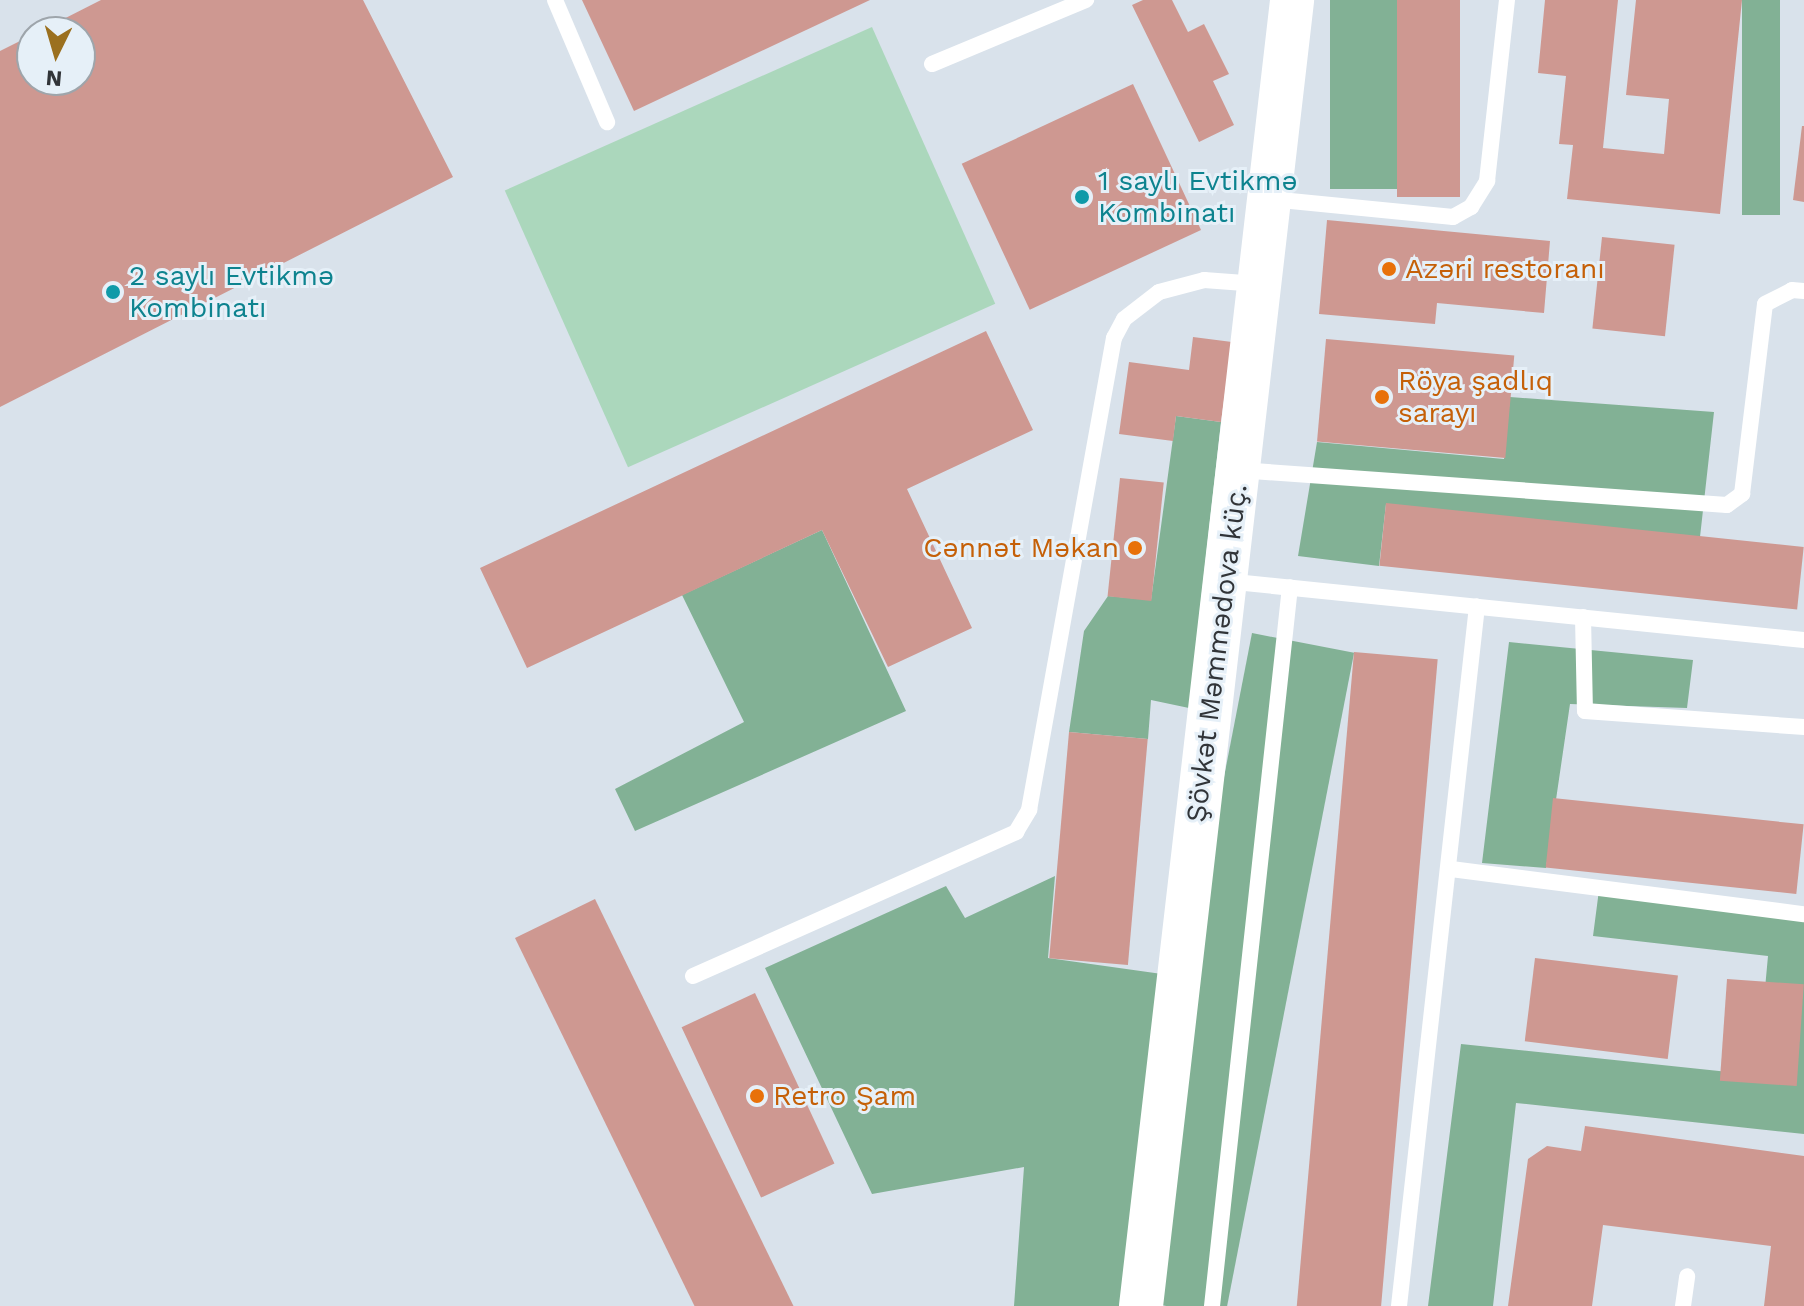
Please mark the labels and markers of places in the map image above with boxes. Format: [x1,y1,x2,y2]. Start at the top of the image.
place label: 1 saylı Evtikmə Kombinatı [1098,164,1298,230]
marker: 1 saylı Evtikmə Kombinatı [1073,188,1091,206]
place label: Azəri restoranı [1405,252,1605,286]
place label: 2 saylı Evtikmə Kombinatı [129,259,334,325]
marker: Azəri restoranı [1380,260,1398,278]
marker: 2 saylı Evtikmə Kombinatı [104,283,122,301]
place label: Röya şadlıq sarayı [1398,364,1554,430]
marker: Röya şadlıq sarayı [1373,388,1391,406]
place label: Cənnət Məkan [923,531,1119,565]
marker: Cənnət Məkan [1126,539,1144,557]
place label: Retro Şam [773,1079,916,1113]
marker: Retro Şam [748,1087,766,1105]

